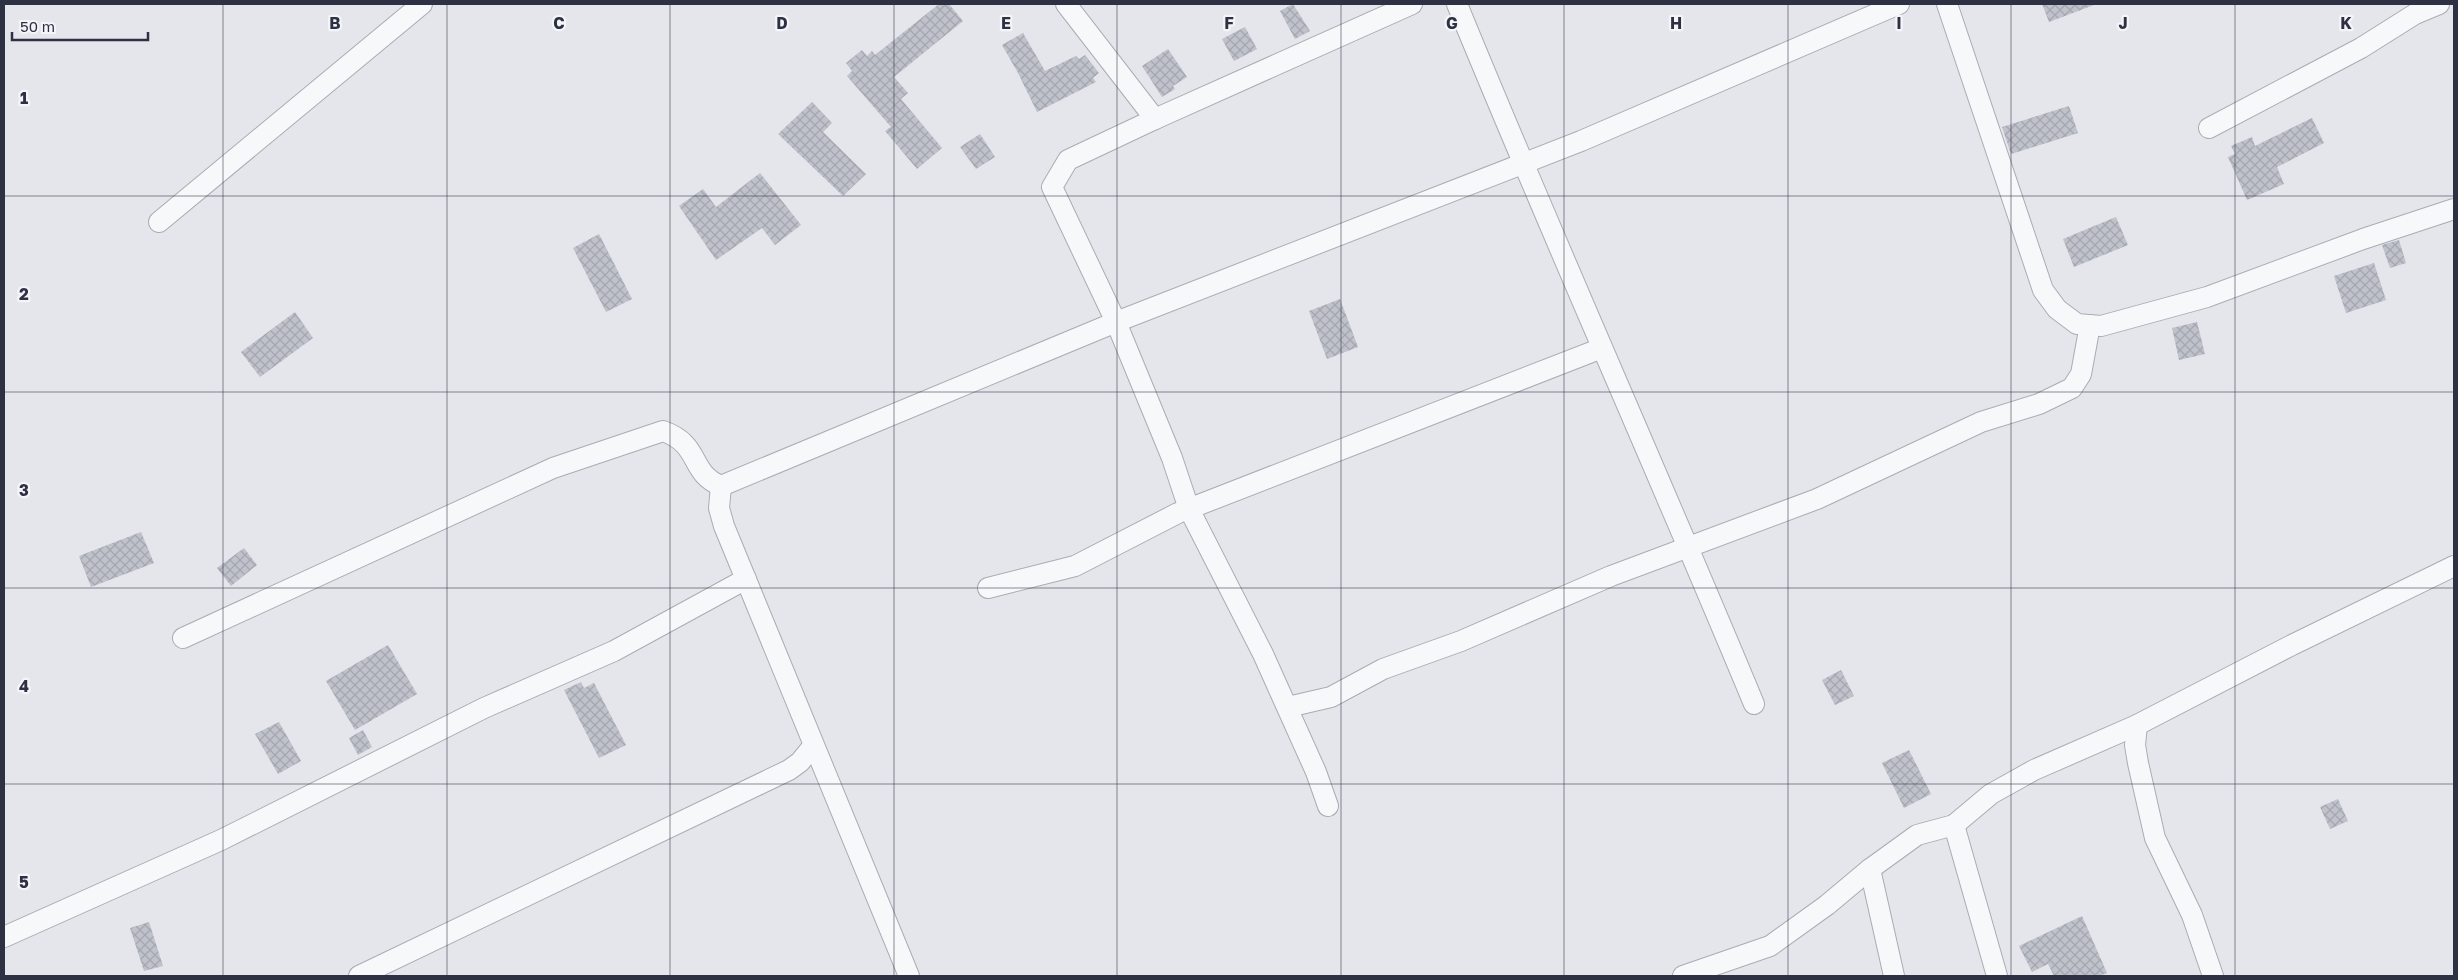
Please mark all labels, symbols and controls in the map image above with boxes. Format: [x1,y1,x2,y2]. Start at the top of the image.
scale bar [12,10,149,42]
text: B [329,13,341,33]
text: C [553,13,565,33]
text: D [776,13,788,33]
text: E [1001,13,1011,33]
text: F [1224,13,1234,33]
text: G [1446,13,1458,33]
text: H [1670,13,1682,33]
text: I [1896,13,1902,33]
text: J [2118,13,2128,33]
text: K [2340,13,2352,33]
text: 50 m [20,17,55,35]
text: 1 [20,88,28,108]
text: 2 [19,284,29,304]
text: 3 [19,480,29,500]
text: 4 [19,676,29,696]
text: 5 [19,872,29,892]

